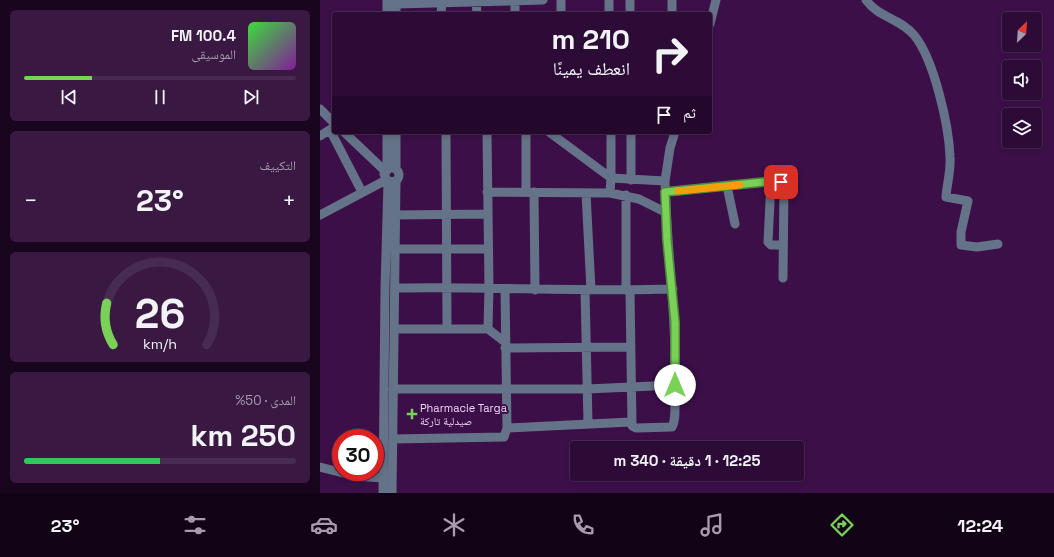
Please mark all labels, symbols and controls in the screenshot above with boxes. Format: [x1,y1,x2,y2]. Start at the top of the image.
north arrow [1002,12,1042,52]
map controls [1002,12,1042,148]
text: 210 m [552,21,630,57]
text: 100.4 FM [171,26,236,45]
icon: right [644,28,696,80]
text: الموسيقى [192,46,236,63]
text: انعطف يمينًا [553,57,630,80]
button: sound [1002,60,1042,100]
icon: previous [58,86,80,108]
icon: pause [149,86,171,108]
icon: next [240,86,262,108]
text: ثم [683,103,696,122]
icon: arrive [653,104,675,126]
button: layers [1002,108,1042,148]
text: التكييف [260,157,296,174]
pin [764,165,798,199]
icon: arrive [770,171,792,193]
text: 23° [136,181,184,220]
text: − [24,186,38,214]
text: + [282,186,296,214]
text: 26 [135,287,185,340]
text: km/h [143,334,177,352]
position arrow [654,364,696,406]
text: المدى · 50% [235,392,296,409]
place label: Pharmacie Targa صيدلية تاركة [420,401,508,428]
marker: Pharmacie Targa صيدلية تاركة [407,409,417,419]
text: 250 km [191,416,296,455]
speed limit sign: 30 [332,429,384,481]
text: 12:25 · 1 دقيقة · 340 m [614,451,760,470]
icon: filters [181,511,209,539]
icon: car [310,511,338,539]
icon: climate [440,511,468,539]
icon: phone [569,511,597,539]
icon: music [698,511,726,539]
icon: directions [828,511,856,539]
text: 23° [51,514,80,537]
text: 12:24 [957,514,1003,537]

